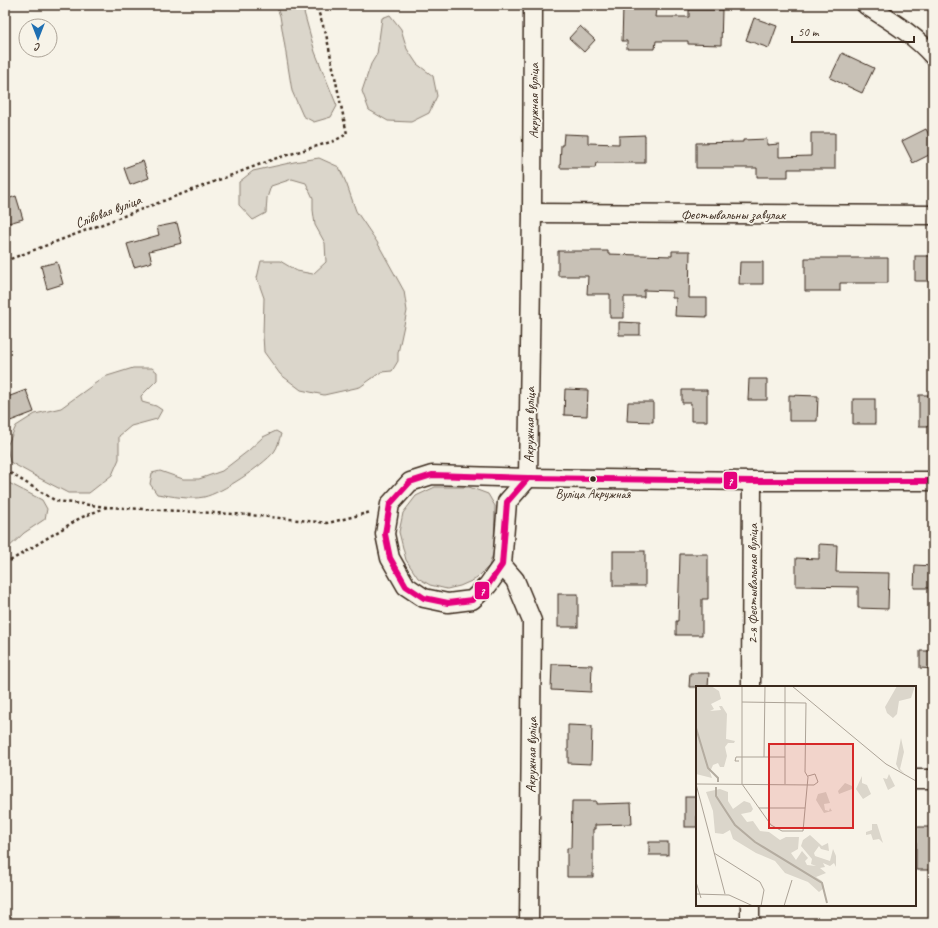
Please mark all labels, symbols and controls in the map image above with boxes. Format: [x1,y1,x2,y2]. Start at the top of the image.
north arrow [18,18,58,58]
scale bar [792,18,914,44]
text: 50 m [798,24,820,40]
text: С [34,41,41,55]
street label: Акружная вуліца [525,62,542,139]
street label: Слівовая вуліца [73,191,144,232]
street label: Фестывальны завулак [681,206,787,223]
street label: Акружная вуліца [520,386,539,463]
line badge: 7 [723,471,738,490]
marker: Вуліца Акружная [588,474,598,484]
text: 7 [728,474,734,488]
place label: Вуліца Акружная [556,486,632,502]
street label: 2-я Фестывальная вуліца [744,523,761,644]
line badge: 7 [474,581,490,600]
text: 7 [480,584,486,598]
inset map [696,686,916,906]
street label: Акружная вуліца [522,716,541,793]

